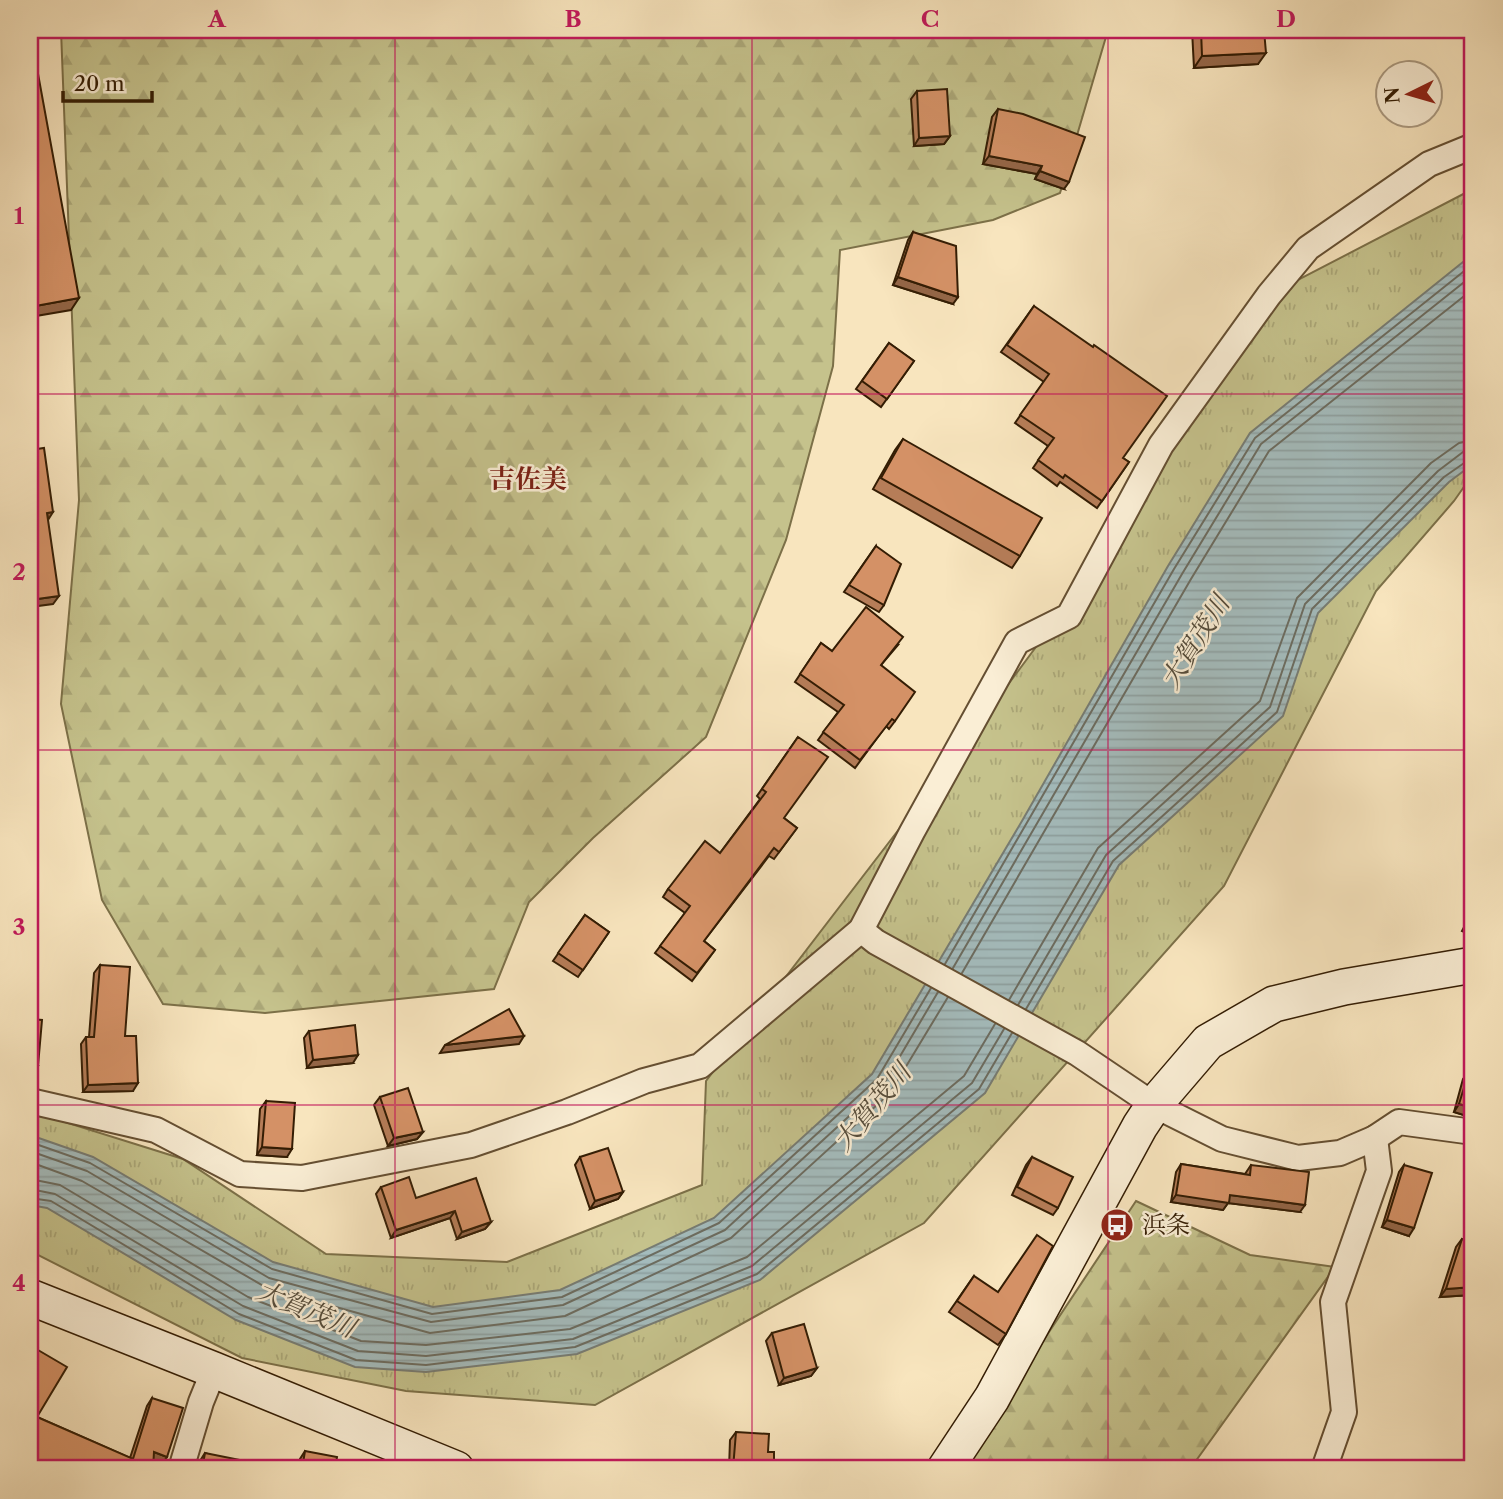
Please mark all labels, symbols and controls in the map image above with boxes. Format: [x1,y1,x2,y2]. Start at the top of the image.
text: A [207,5,227,33]
text: B [564,5,582,33]
text: C [921,5,939,33]
text: D [1276,5,1296,33]
scale bar [63,60,152,104]
north arrow [1374,60,1444,130]
text: 20 m [74,71,125,96]
text: N [1380,86,1405,105]
text: 1 [14,202,25,230]
district label: 吉佐美 [489,463,567,495]
text: 2 [12,558,26,586]
water label: 大賀茂川 [1154,587,1238,695]
text: 3 [13,913,26,941]
water label: 大賀茂川 [826,1055,920,1157]
bus stop icon: 浜条 [1098,1206,1136,1244]
place label: 浜条 [1142,1210,1190,1239]
text: 4 [12,1269,26,1297]
water label: 大賀茂川 [252,1274,363,1345]

